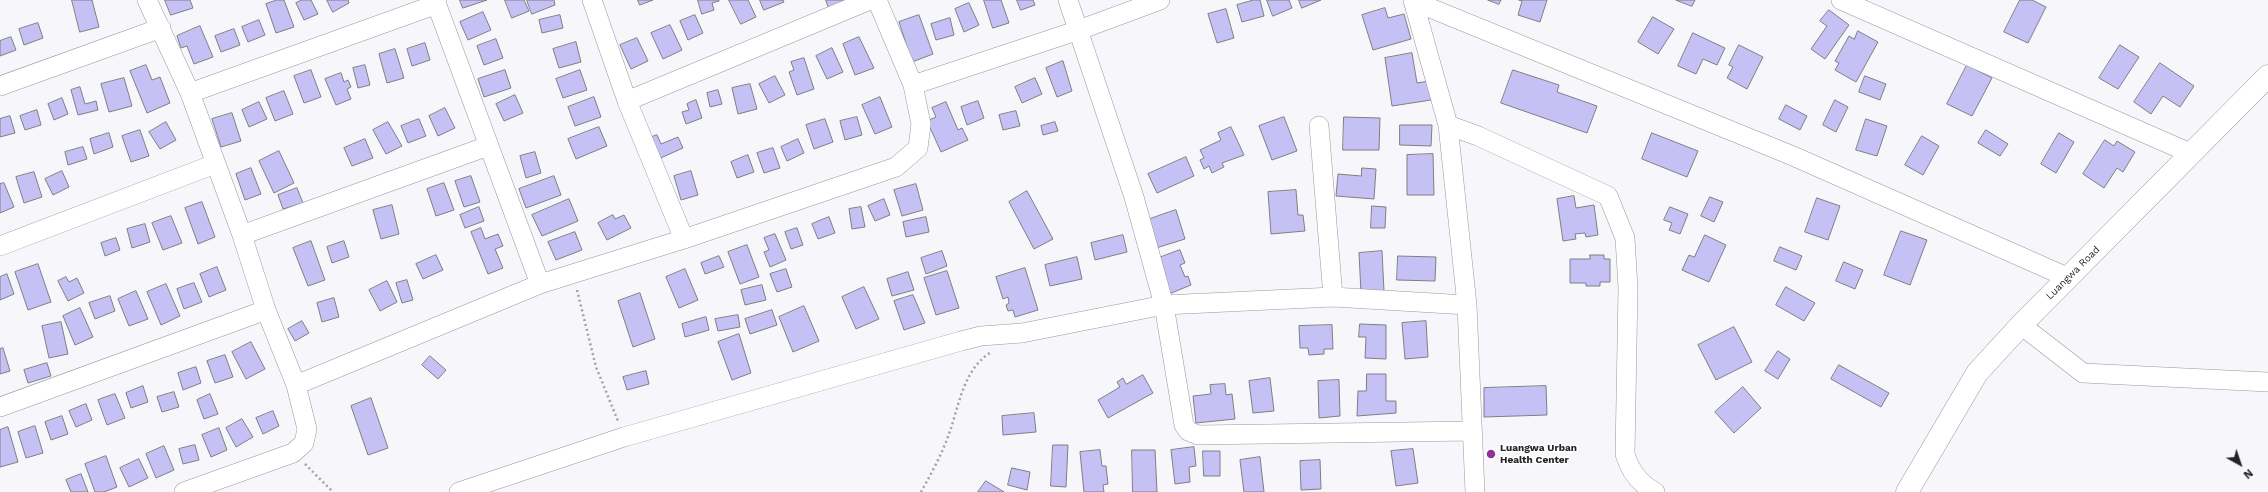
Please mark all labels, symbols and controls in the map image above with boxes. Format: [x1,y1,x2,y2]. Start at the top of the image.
street label: Luangwa Road [2044,244,2102,302]
place label: Luangwa Urban Health Center [1500,442,1577,466]
north arrow [2220,444,2260,484]
marker: Luangwa Urban Health Center [1485,448,1497,460]
text: N [2241,466,2255,481]

